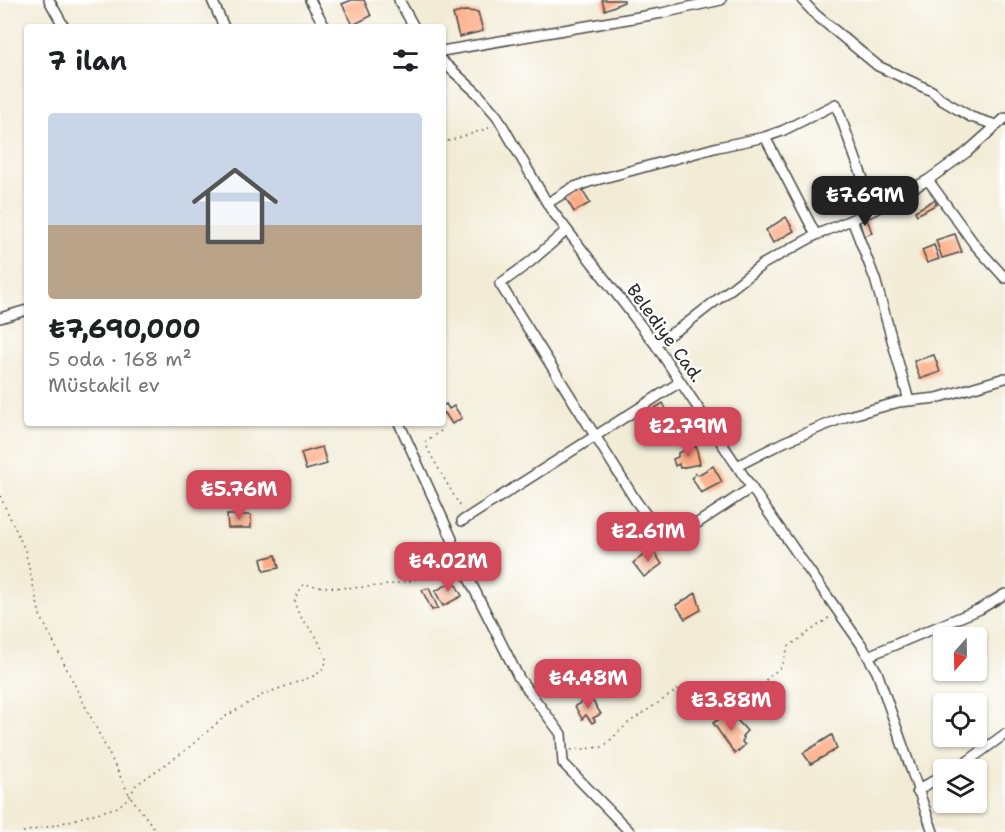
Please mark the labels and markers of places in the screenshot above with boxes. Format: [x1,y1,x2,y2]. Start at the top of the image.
pin: ₺7.69M [816,176,914,227]
pin: ₺2.79M [639,407,737,458]
pin: ₺5.76M [190,470,288,521]
pin: ₺2.61M [599,512,697,563]
pin: ₺4.02M [399,542,497,593]
pin: ₺4.48M [539,659,637,710]
pin: ₺3.88M [682,681,780,732]

